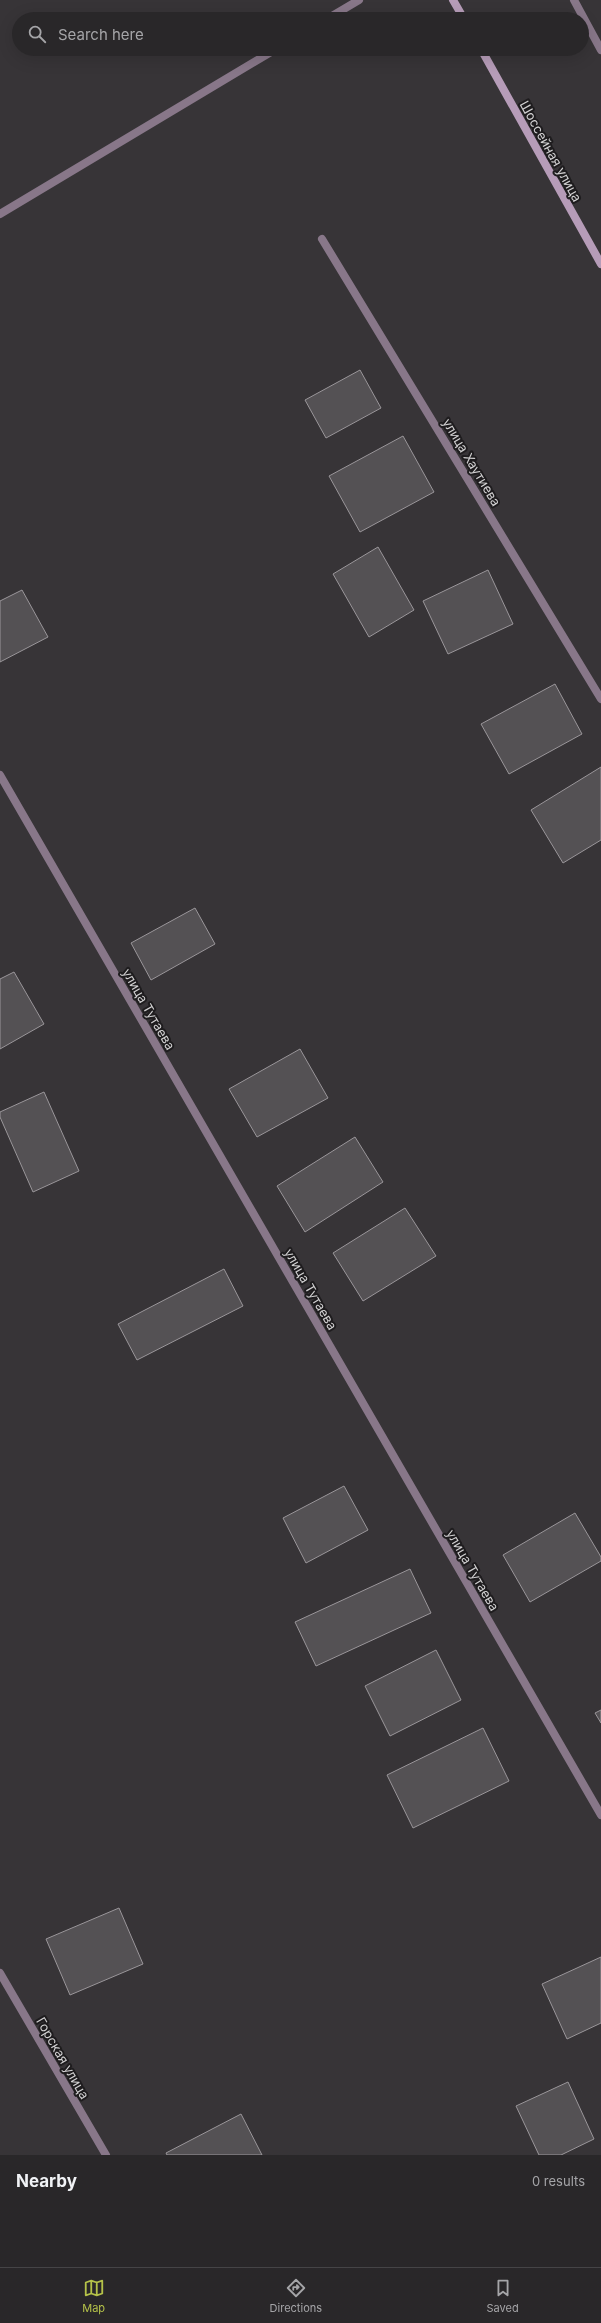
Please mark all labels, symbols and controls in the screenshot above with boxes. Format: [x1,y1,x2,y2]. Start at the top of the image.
search box [12,12,589,56]
icon: search [26,23,48,45]
text: Search here [58,25,144,44]
street label: Шоссейная улица [517,98,585,204]
street label: улица Хаутиева [440,415,504,509]
street label: улица Тутаева [119,965,179,1053]
street label: улица Тутаева [281,1245,341,1333]
street label: улица Тутаева [443,1526,503,1614]
street label: Горская улица [33,2014,93,2102]
text: Nearby [16,2171,77,2191]
text: 0 results [532,2173,585,2189]
tab: Map [82,2277,105,2315]
tab: Directions [270,2277,322,2315]
tab: Saved [487,2277,519,2315]

